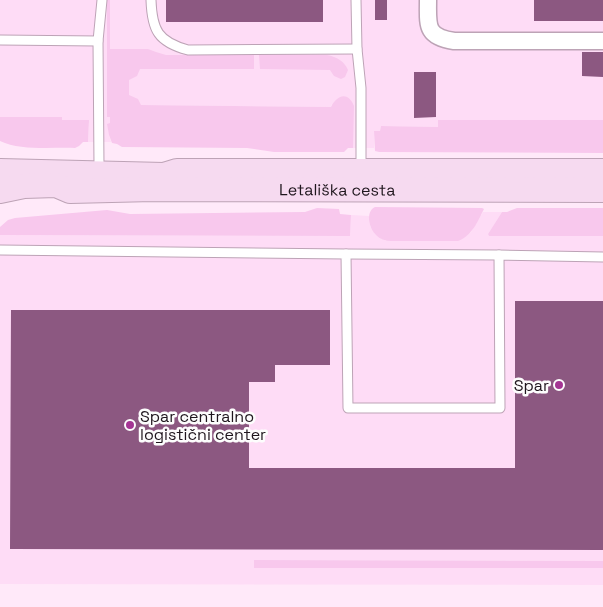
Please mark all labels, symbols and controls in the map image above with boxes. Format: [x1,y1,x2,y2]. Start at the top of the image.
street label: Letališka cesta [279,179,395,200]
place label: Spar [514,375,549,396]
marker: Spar [553,379,565,391]
place label: Spar centralno logistični center [140,406,266,445]
marker: Spar centralno logistični center [124,419,136,431]

